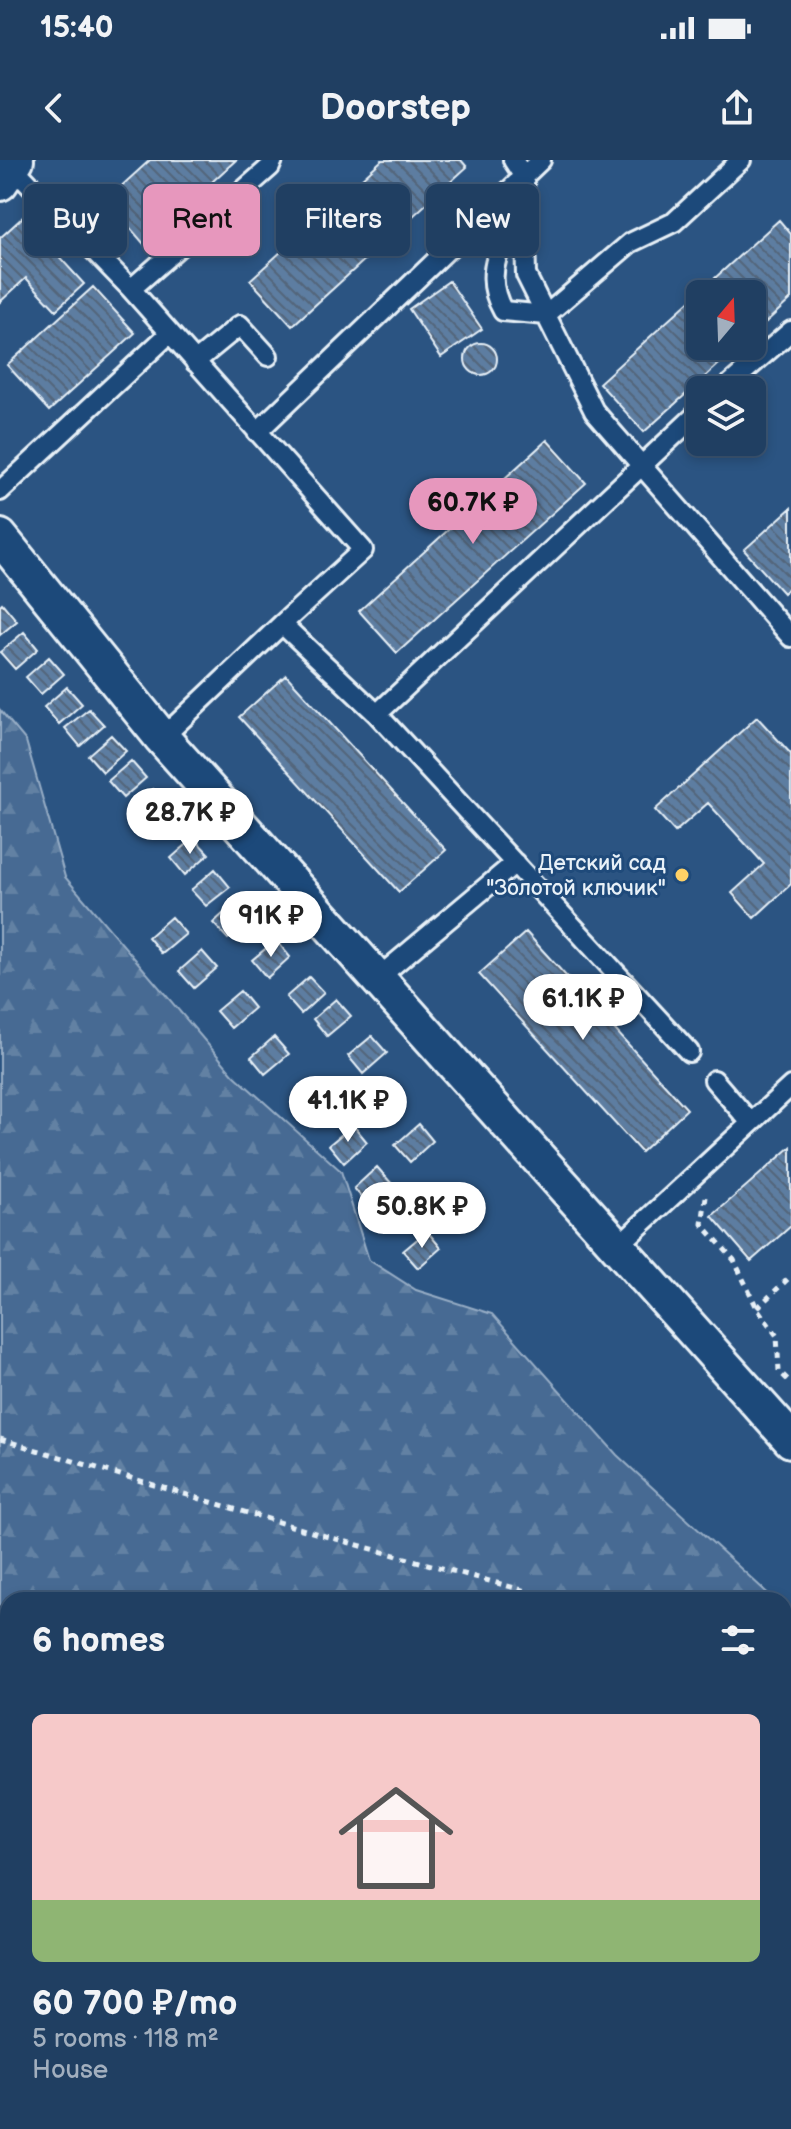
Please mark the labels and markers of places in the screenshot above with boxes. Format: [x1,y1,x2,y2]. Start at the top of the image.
pin: 60.7K ₽ [399,478,547,546]
pin: 28.7K ₽ [116,788,264,856]
place label: Детский сад "Золотой ключик" [486,850,666,902]
marker: Детский сад "Золотой ключик" [673,866,691,884]
pin: 91K ₽ [215,891,327,959]
pin: 61.1K ₽ [509,974,657,1042]
pin: 41.1K ₽ [274,1076,422,1144]
pin: 50.8K ₽ [348,1182,496,1250]

